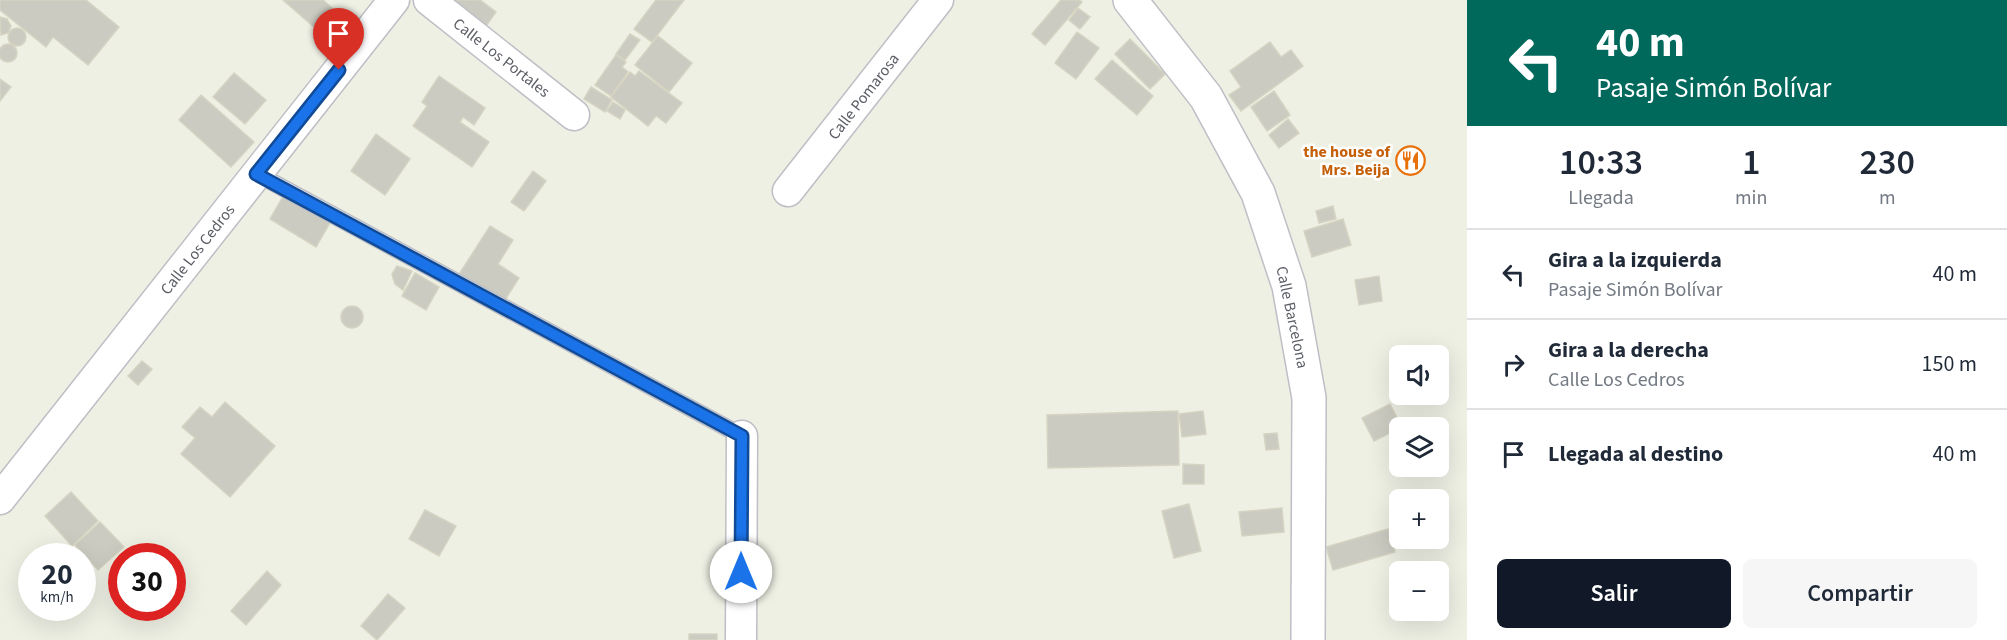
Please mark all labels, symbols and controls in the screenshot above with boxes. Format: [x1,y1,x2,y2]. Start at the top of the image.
pin [313,8,364,70]
street label: Calle Los Portales [448,13,555,103]
text: 40 m [1596,13,1685,73]
icon: arrive [322,17,355,50]
icon: left [1497,24,1575,102]
street label: Calle Pomarosa [823,49,904,144]
text: Pasaje Simón Bolívar [1596,69,1831,108]
text: 10:33 [1559,137,1643,188]
text: 1 [1742,137,1760,188]
text: 230 [1859,137,1915,188]
place label: the house of Mrs. Beija [1303,141,1391,181]
restaurant icon: the house of Mrs. Beija [1395,144,1427,176]
text: Llegada [1568,184,1634,212]
text: min [1735,184,1767,212]
text: m [1879,184,1895,212]
street label: Calle Los Cedros [155,200,240,299]
text: Gira a la izquierda [1548,244,1722,276]
icon: left [1497,258,1530,291]
text: 40 m [1932,258,1977,290]
street label: Calle Barcelona [1270,264,1314,370]
text: Pasaje Simón Bolívar [1548,276,1722,304]
text: Gira a la derecha [1548,334,1709,366]
map controls [1389,345,1449,621]
button: sound [1389,345,1449,405]
icon: right [1497,348,1530,381]
text: 150 m [1922,348,1977,380]
text: Calle Los Cedros [1548,366,1685,394]
button: layers [1389,417,1449,477]
icon: arrive [1497,438,1530,471]
text: Llegada al destino [1548,438,1723,470]
text: 40 m [1932,438,1977,470]
button: + [1389,489,1449,549]
position arrow [709,540,773,604]
speed limit sign: 30 [108,543,186,621]
text: 20 [41,553,73,596]
button: Salir [1497,559,1731,628]
button: Compartir [1743,559,1977,628]
button: − [1389,561,1449,621]
text: km/h [40,587,74,608]

